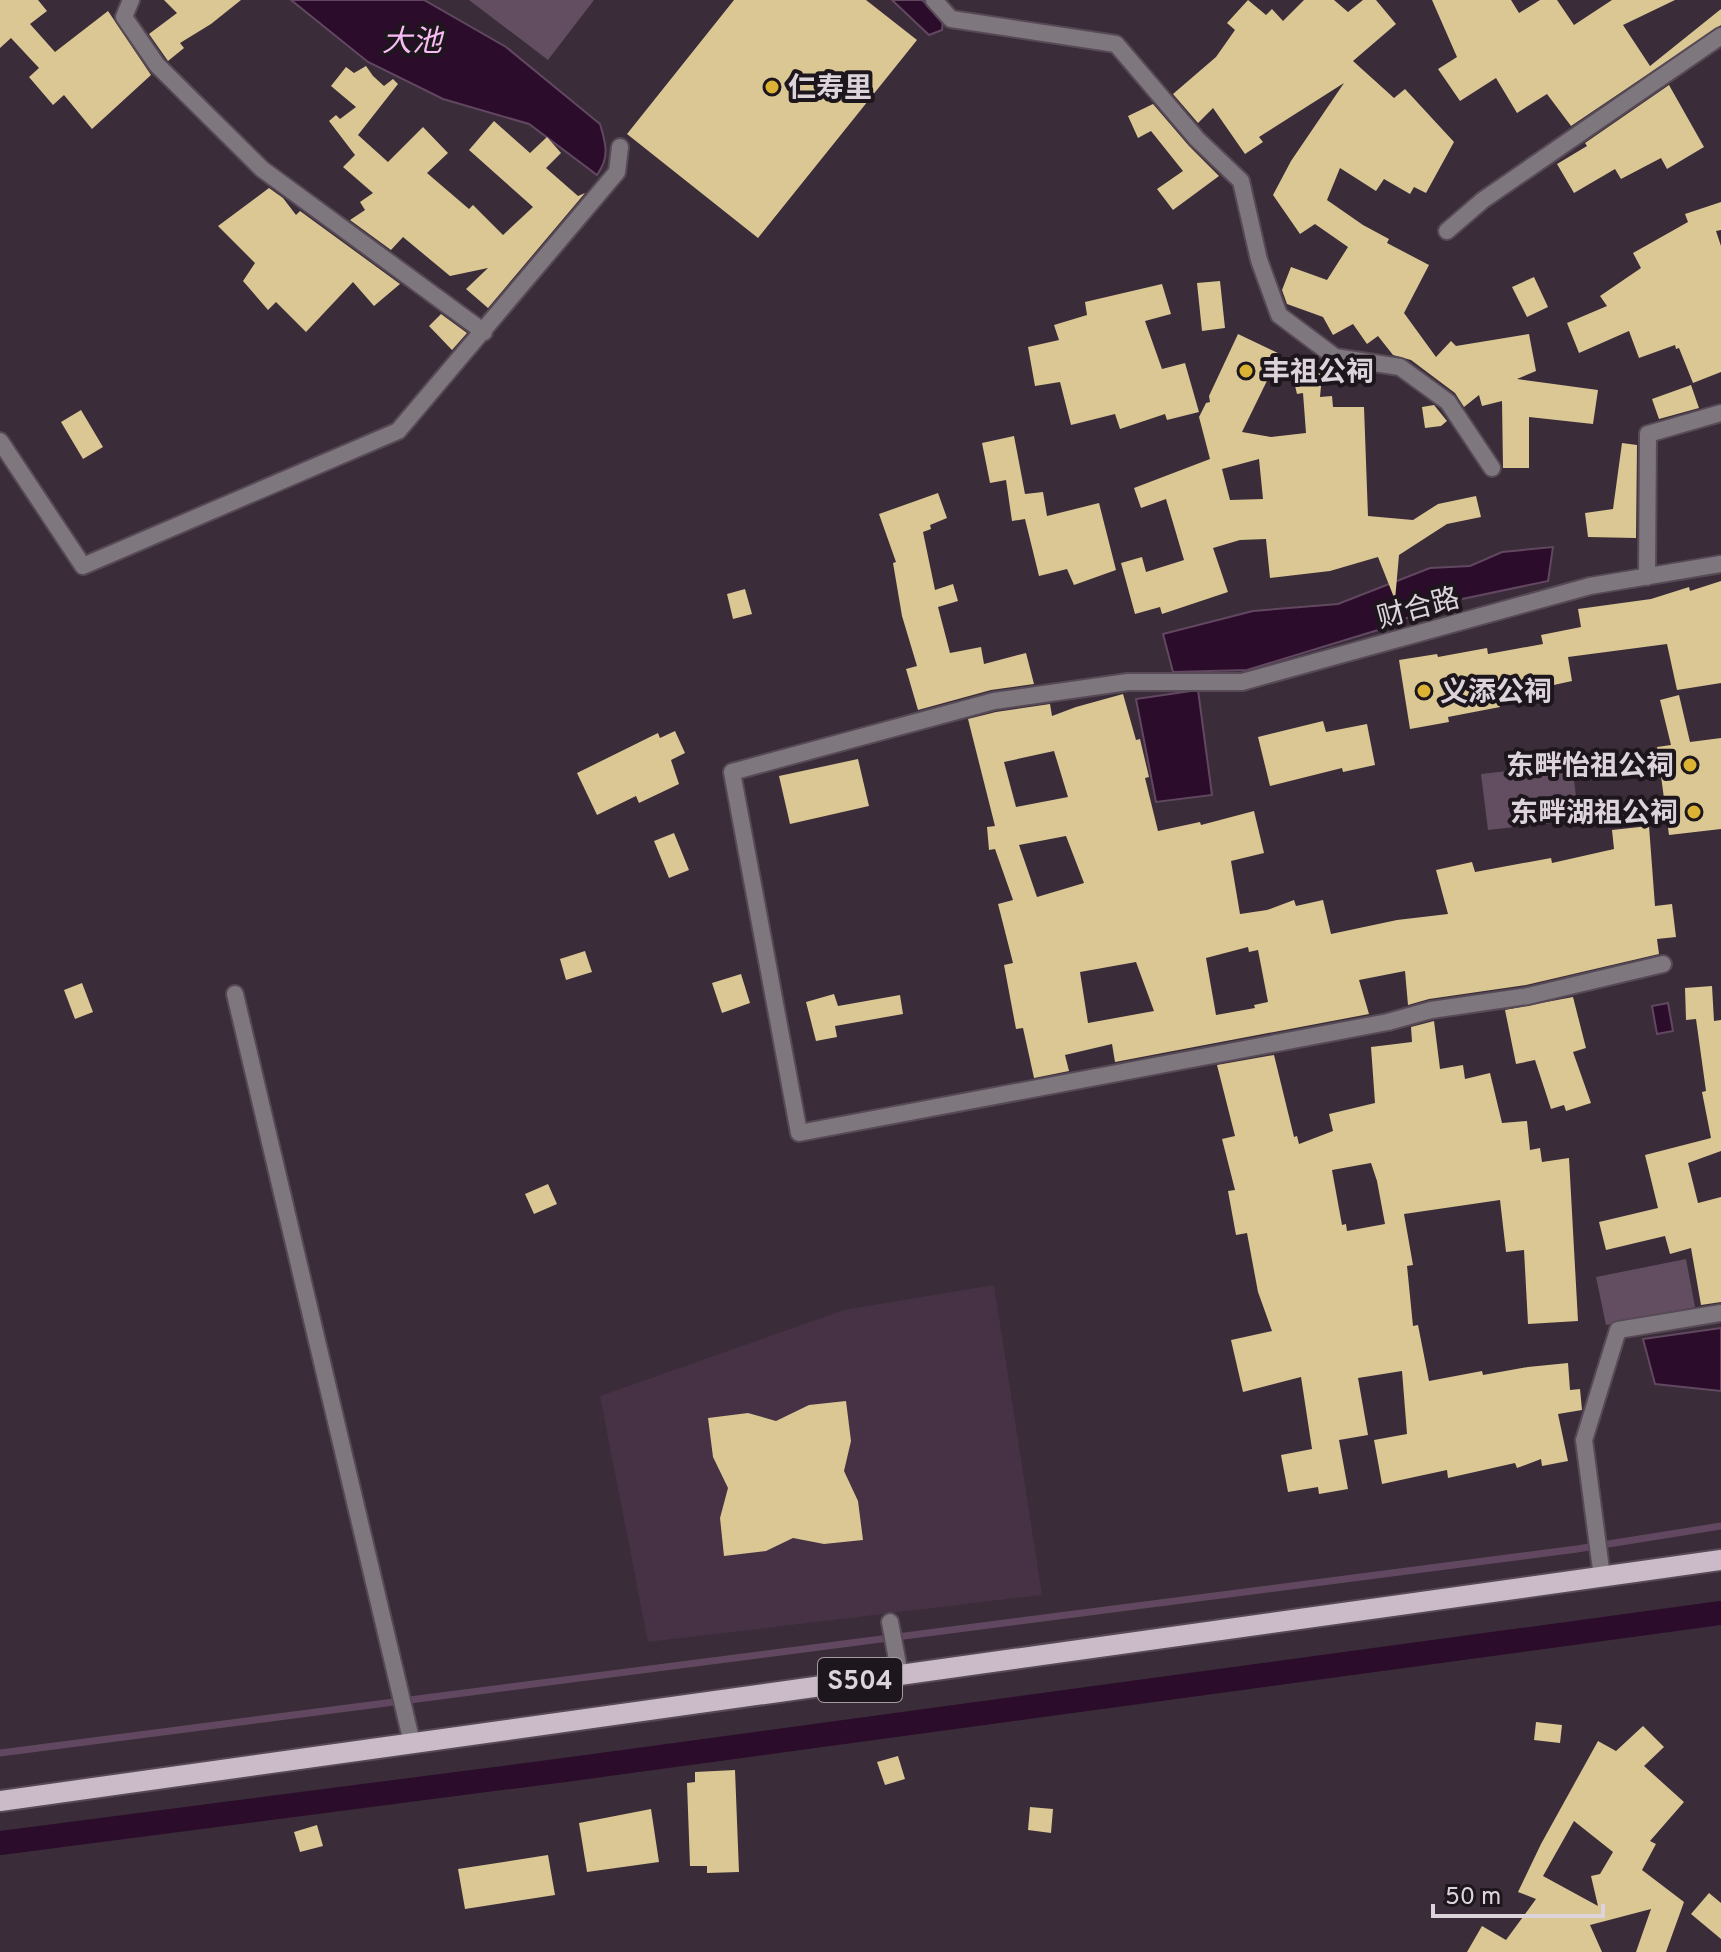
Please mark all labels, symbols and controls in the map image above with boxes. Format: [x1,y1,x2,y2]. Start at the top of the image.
water label: 大池 [382,25,445,62]
place label: 仁寿里 [788,72,872,108]
marker: 仁寿里 [763,78,781,96]
place label: 丰祖公祠 [1262,356,1374,392]
marker: 丰祖公祠 [1237,362,1255,380]
street label: 财合路 [1374,582,1464,638]
place label: 义添公祠 [1440,676,1552,712]
marker: 义添公祠 [1415,682,1433,700]
place label: 东畔怡祖公祠 [1506,750,1674,786]
marker: 东畔怡祖公祠 [1681,756,1699,774]
place label: 东畔湖祖公祠 [1510,797,1678,833]
marker: 东畔湖祖公祠 [1685,803,1703,821]
road number: S504 [818,1658,902,1702]
scale bar [1433,1868,1603,1918]
text: 50 m [1445,1883,1501,1913]

